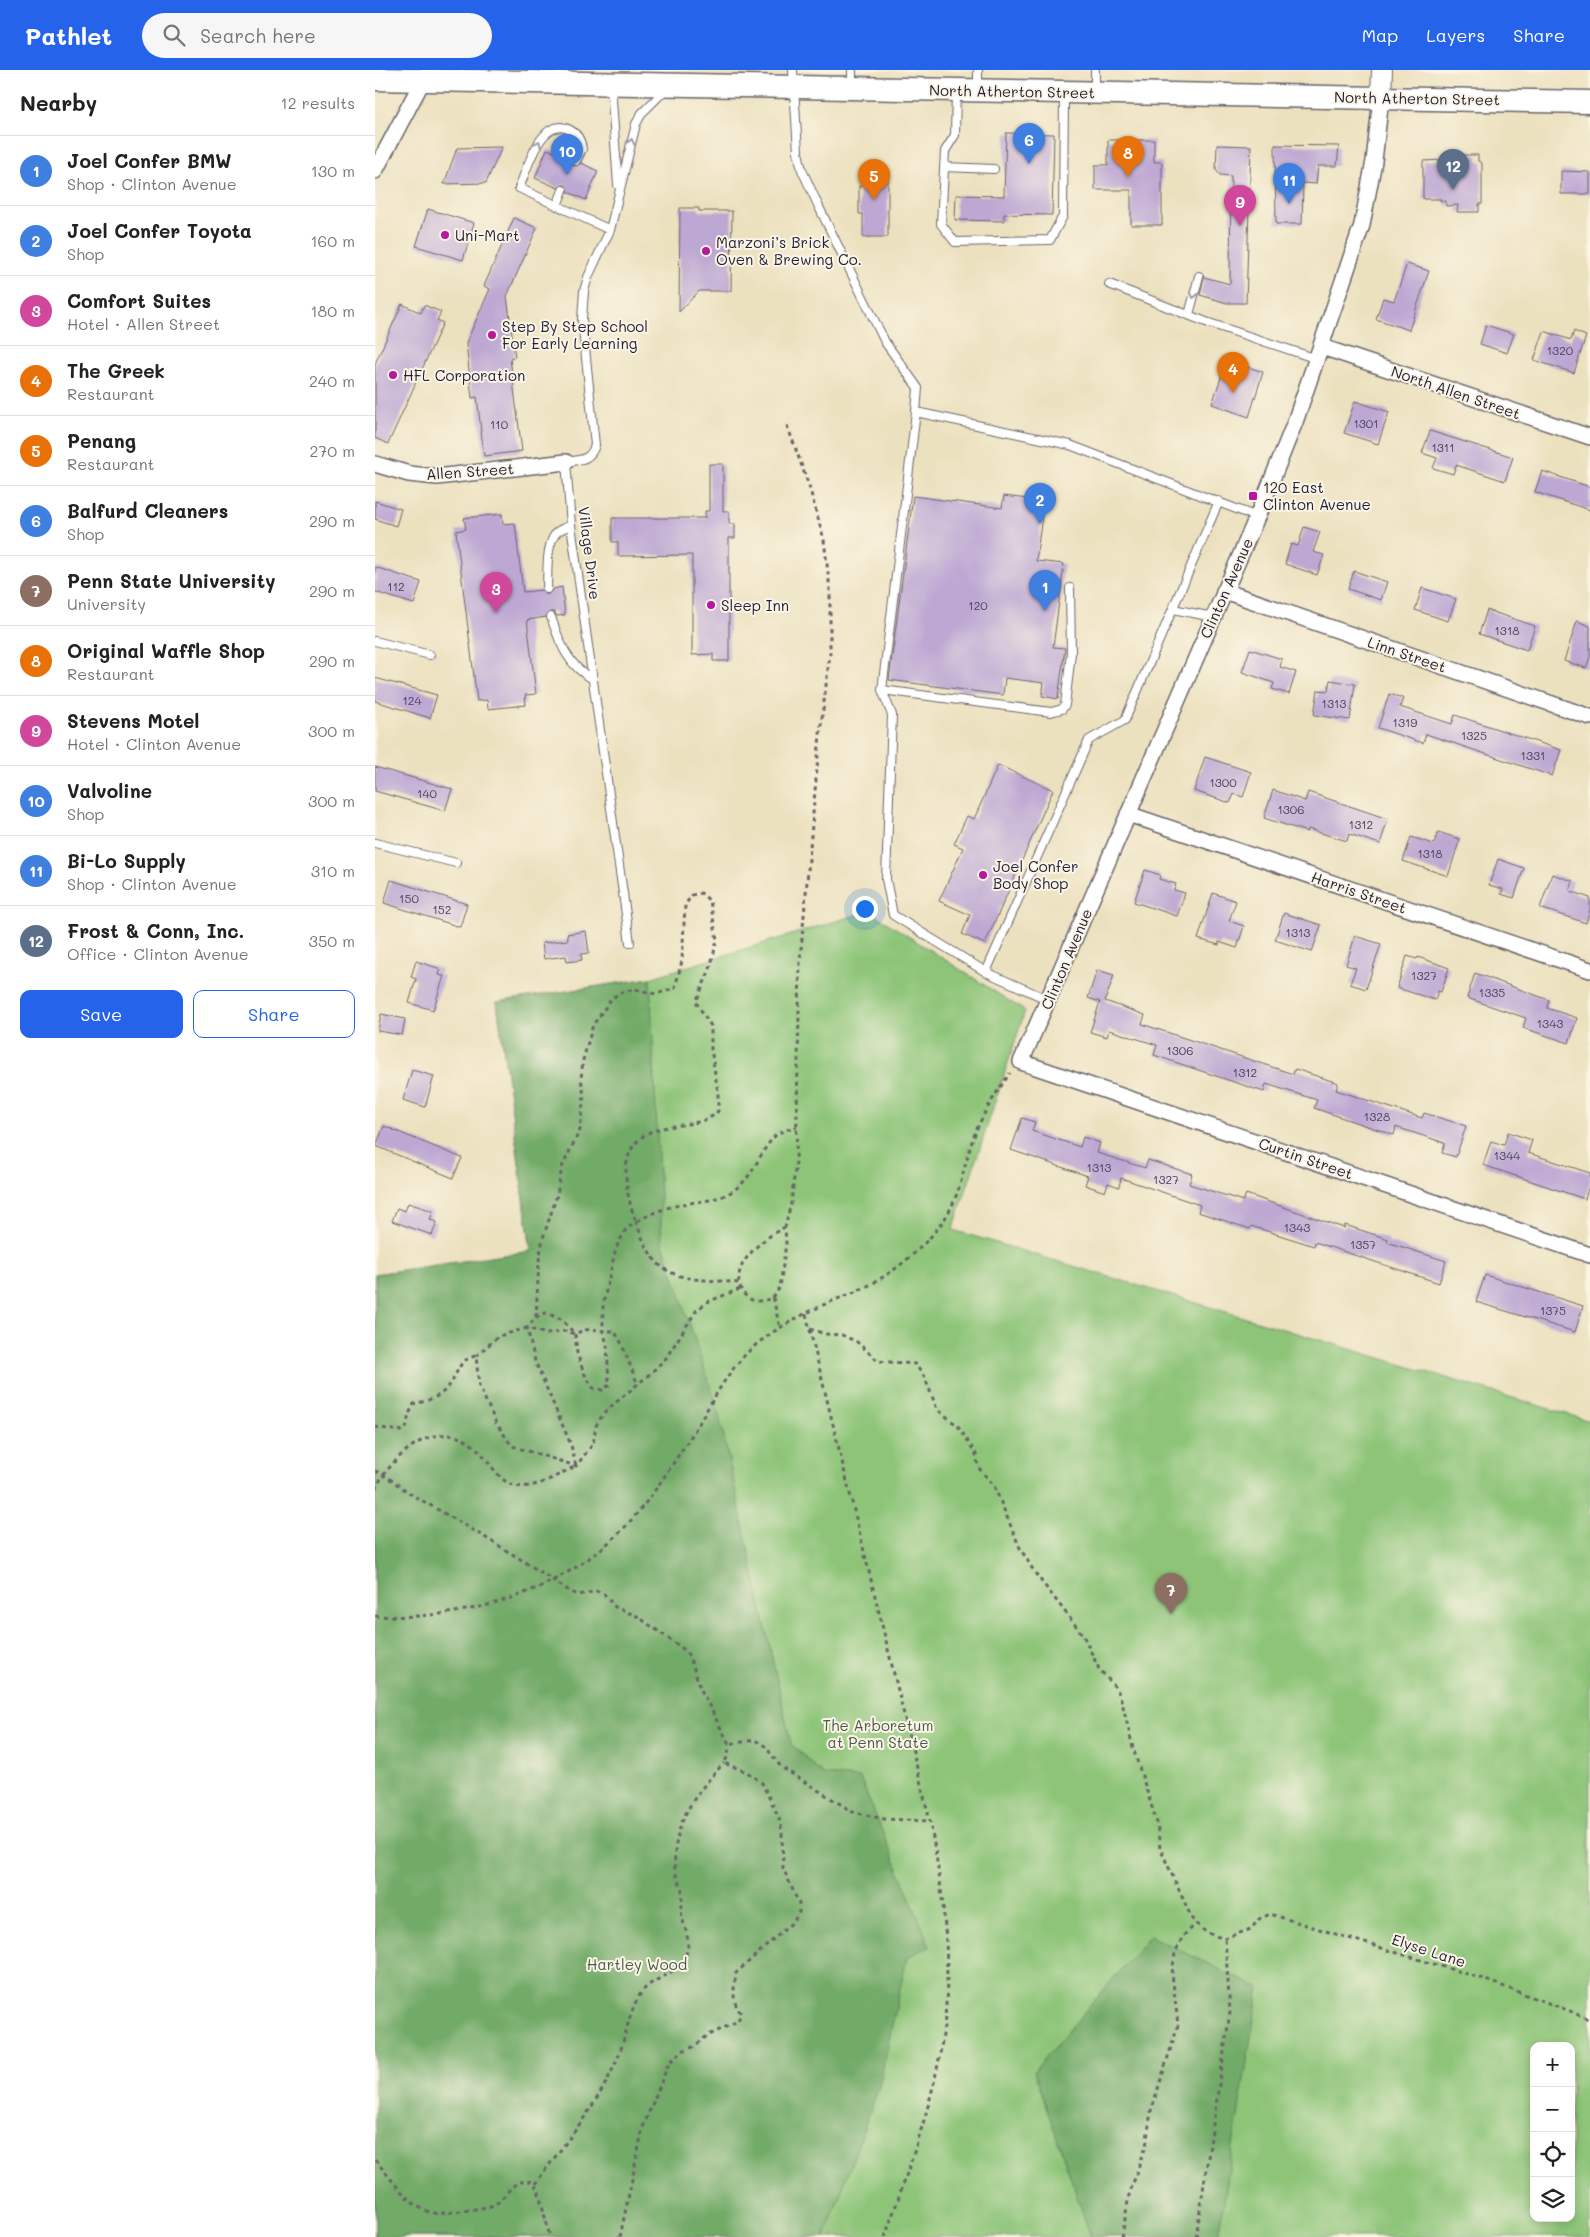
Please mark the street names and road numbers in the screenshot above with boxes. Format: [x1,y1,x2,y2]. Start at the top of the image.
street label: North Atherton Street [929,80,1095,102]
street label: North Atherton Street [1334,87,1500,109]
street label: North Allen Street [1389,361,1523,423]
street label: Allen Street [425,458,515,484]
street label: Village Drive [574,505,606,601]
street label: Clinton Avenue [1195,535,1257,641]
street label: Linn Street [1365,631,1449,677]
street label: Harris Street [1309,866,1409,918]
street label: Clinton Avenue [1036,905,1096,1013]
street label: Curtin Street [1256,1133,1356,1183]
street label: Elyse Lane [1390,1929,1468,1971]

